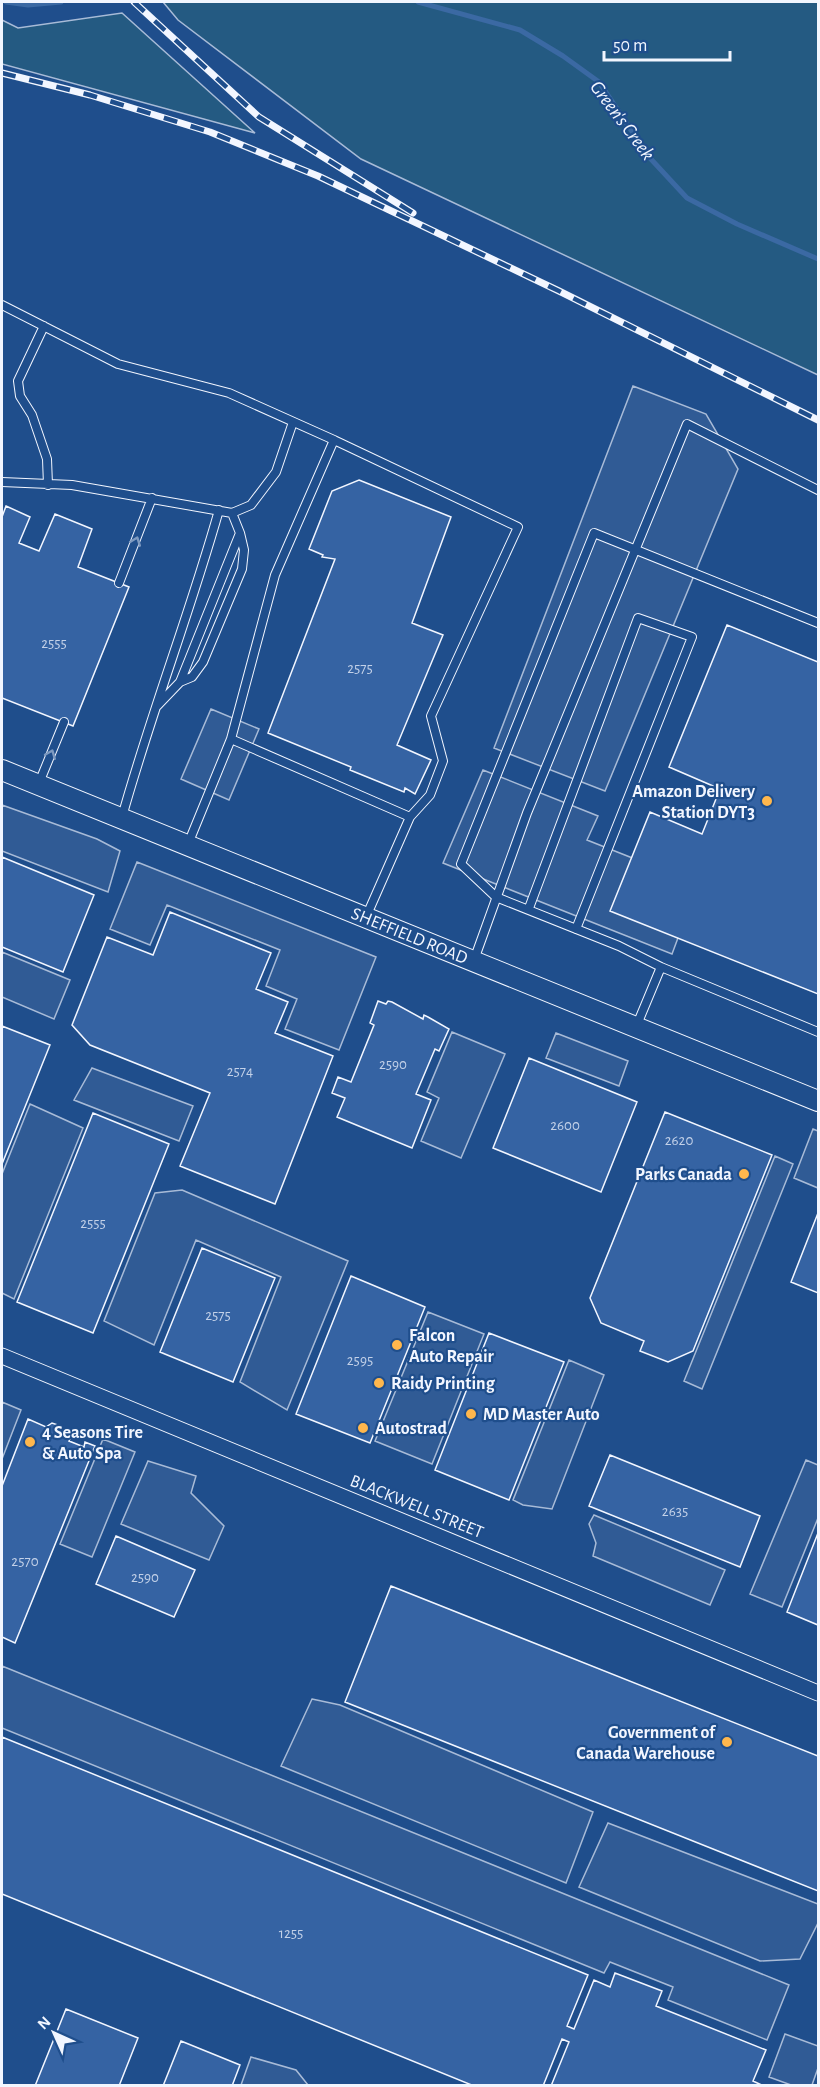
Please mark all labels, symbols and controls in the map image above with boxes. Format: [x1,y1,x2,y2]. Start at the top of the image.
scale bar [604,24,730,62]
text: 50 m [613,37,647,55]
water label: Green's Creek [586,77,658,164]
one-way arrow [128,536,141,546]
house number: 2555 [41,636,67,651]
house number: 2575 [347,661,373,676]
one-way arrow [44,749,56,760]
place label: Amazon Delivery Station DYT3 [632,783,756,822]
marker: Amazon Delivery Station DYT3 [760,794,774,808]
street label: SHEFFIELD ROAD [349,905,470,968]
house number: 2590 [379,1057,407,1072]
house number: 2574 [227,1064,253,1079]
house number: 2600 [550,1118,580,1133]
house number: 2620 [665,1133,693,1148]
place label: Parks Canada [635,1166,732,1184]
marker: Parks Canada [737,1167,751,1181]
house number: 2555 [80,1216,106,1231]
house number: 2575 [205,1308,231,1323]
place label: Falcon Auto Repair [409,1327,495,1366]
marker: Falcon Auto Repair [390,1338,404,1352]
house number: 2595 [347,1353,373,1368]
place label: Raidy Printing [391,1375,496,1393]
marker: Raidy Printing [372,1376,386,1390]
place label: MD Master Auto [483,1406,600,1424]
marker: MD Master Auto [464,1407,478,1421]
place label: Autostrad [375,1420,447,1438]
marker: Autostrad [356,1421,370,1435]
place label: 4 Seasons Tire & Auto Spa [42,1424,143,1463]
marker: 4 Seasons Tire & Auto Spa [23,1435,37,1449]
street label: BLACKWELL STREET [347,1472,486,1542]
house number: 2635 [662,1504,688,1519]
house number: 2570 [11,1554,39,1569]
house number: 2590 [131,1570,159,1585]
place label: Government of Canada Warehouse [576,1724,717,1763]
marker: Government of Canada Warehouse [720,1735,734,1749]
house number: 1255 [279,1926,303,1941]
north arrow [24,2003,84,2063]
text: N [35,2014,54,2033]

